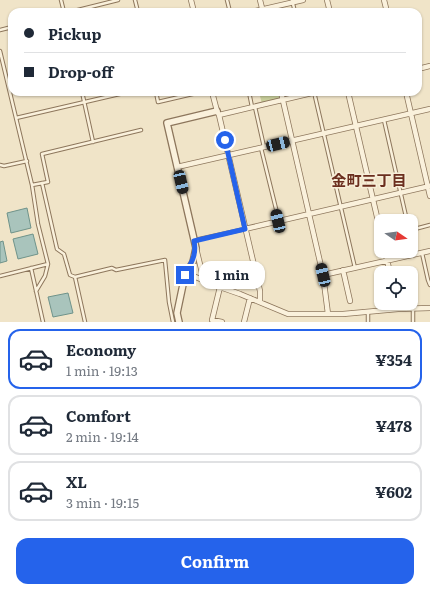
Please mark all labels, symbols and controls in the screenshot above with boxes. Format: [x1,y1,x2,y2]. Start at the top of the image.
text: Pickup [48,22,101,45]
text: Drop-off [48,60,113,83]
route start [216,131,234,149]
car [265,135,291,153]
district label: 金町三丁目 [331,168,407,191]
car [172,169,190,195]
car [269,208,287,234]
north arrow [374,214,418,258]
map controls [374,214,418,310]
callout: 1 min [199,261,265,289]
car [314,262,332,288]
text: 1 min [215,265,249,284]
route end [176,266,194,284]
button: locate [374,266,418,310]
text: Economy [66,338,136,361]
icon: car [18,341,54,377]
text: ¥354 [375,348,412,371]
text: 1 min · 19:13 [66,361,138,380]
text: Comfort [66,404,131,427]
icon: car [18,407,54,443]
text: ¥478 [375,414,412,437]
text: 2 min · 19:14 [66,427,139,446]
text: XL [66,470,87,493]
icon: car [18,473,54,509]
text: ¥602 [375,480,412,503]
text: 3 min · 19:15 [66,493,139,512]
button: Confirm [16,538,414,584]

